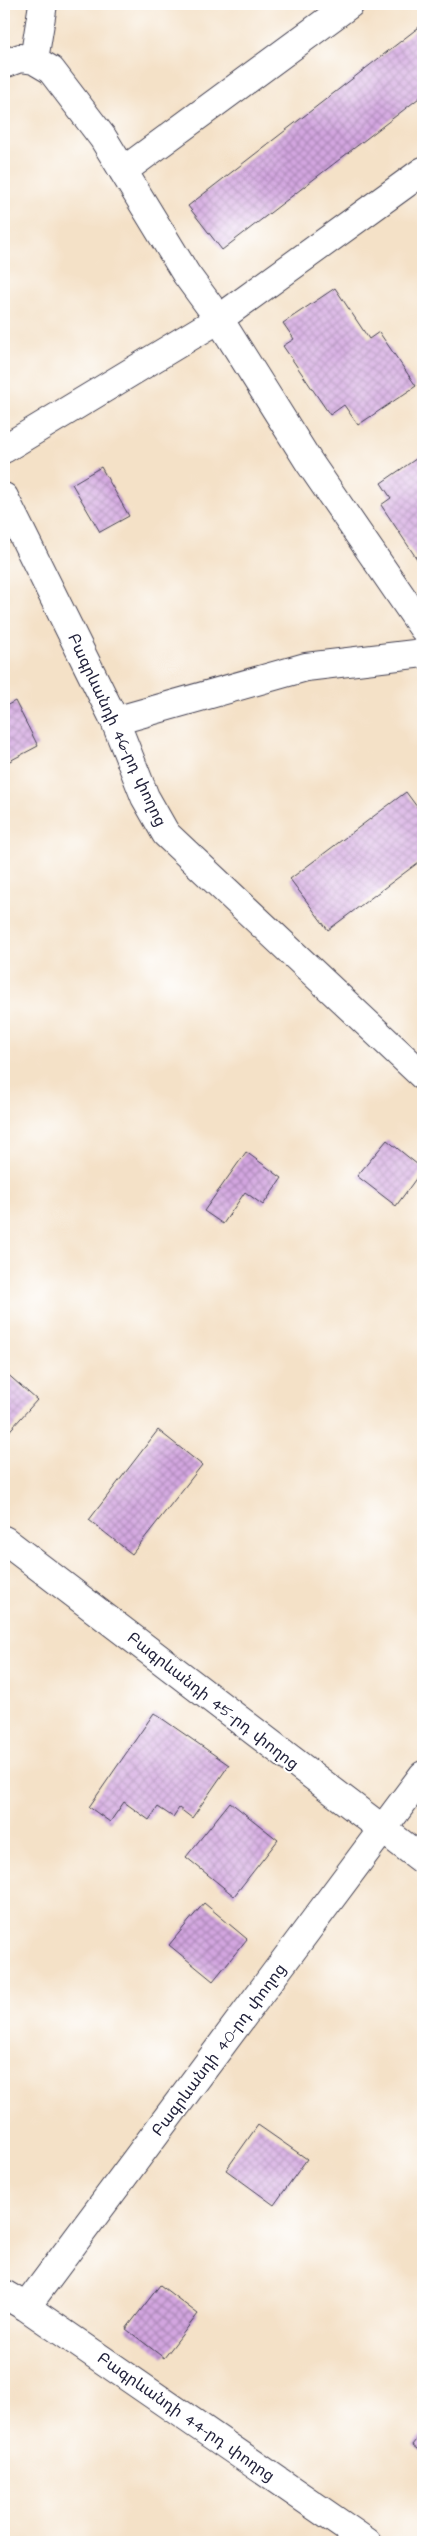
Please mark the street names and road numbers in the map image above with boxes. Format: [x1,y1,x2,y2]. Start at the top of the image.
street label: Բագրևանդի 46-րդ փողոց [62,630,172,830]
street label: Բագրևանդի 45-րդ փողոց [123,1627,303,1775]
street label: Բագրևանդի 40-րդ փողոց [147,1959,291,2141]
street label: Բագրևանդի 44-րդ փողոց [93,2347,279,2487]

